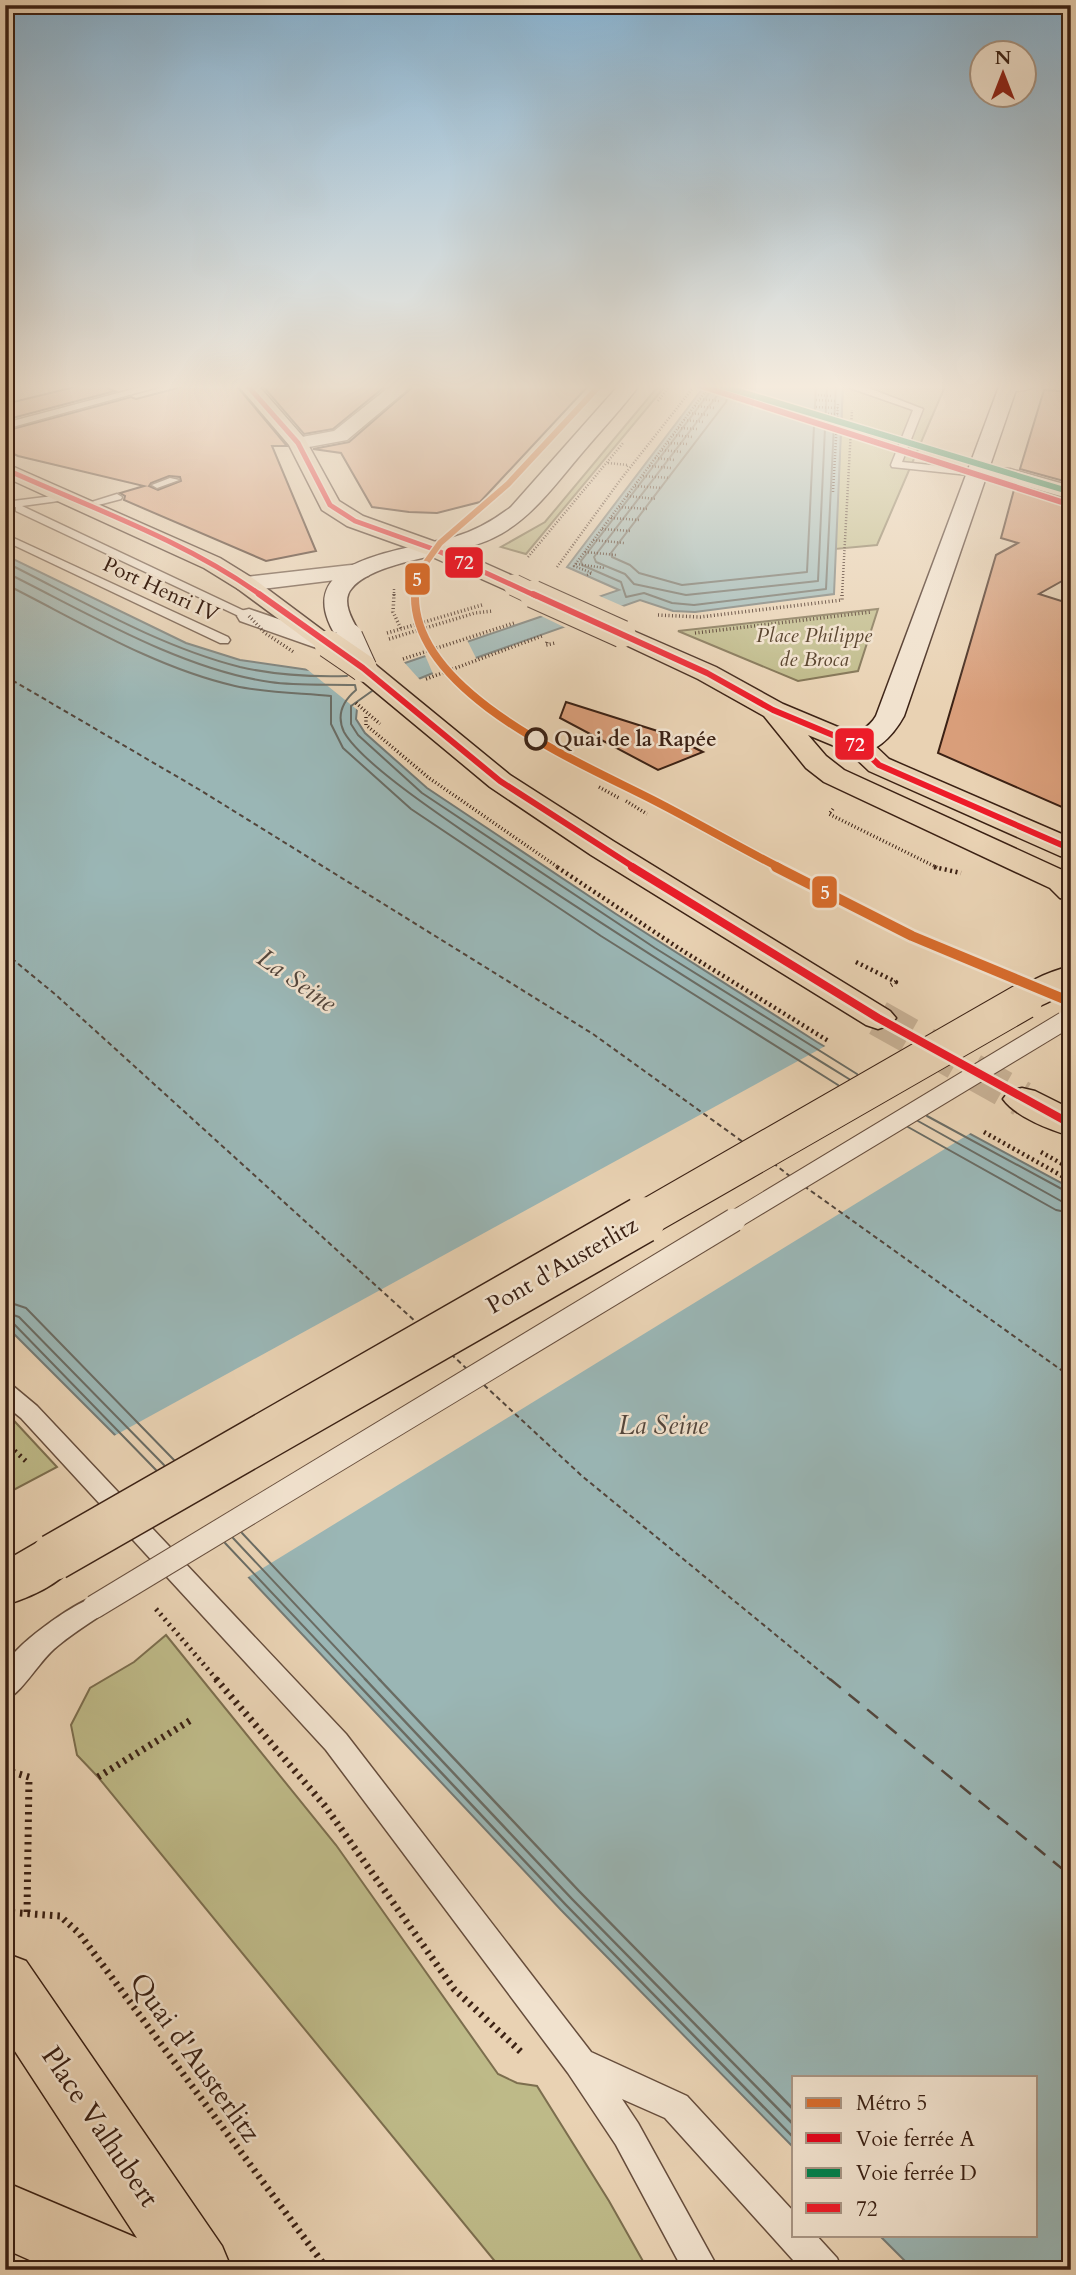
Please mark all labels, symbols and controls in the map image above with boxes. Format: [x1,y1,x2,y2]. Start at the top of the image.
north arrow [968,38,1038,108]
text: N [995,45,1012,71]
line badge: 72 [444,546,484,579]
street label: Port Henri IV [98,550,224,629]
text: 72 [454,550,474,576]
line badge: 5 [404,562,431,596]
text: 5 [412,567,422,593]
park label: Place Philippe de Broca [756,621,873,674]
place label: Quai de la Rapée [554,725,717,754]
line badge: 72 [834,727,875,761]
marker: Quai de la Rapée [525,728,547,750]
text: 72 [845,732,865,758]
line badge: 5 [811,875,838,909]
text: 5 [820,880,830,906]
water label: La Seine [250,940,344,1021]
street label: Pont d'Austerlitz [481,1209,644,1322]
water label: La Seine [618,1408,709,1443]
street label: Quai d'Austerlitz [121,1965,270,2150]
street label: Place Valhubert [32,2039,168,2214]
legend [792,2076,1038,2236]
text: Métro 5 [856,2089,927,2118]
text: Voie ferrée A [856,2125,975,2154]
text: Voie ferrée D [856,2159,977,2188]
text: 72 [856,2195,878,2224]

